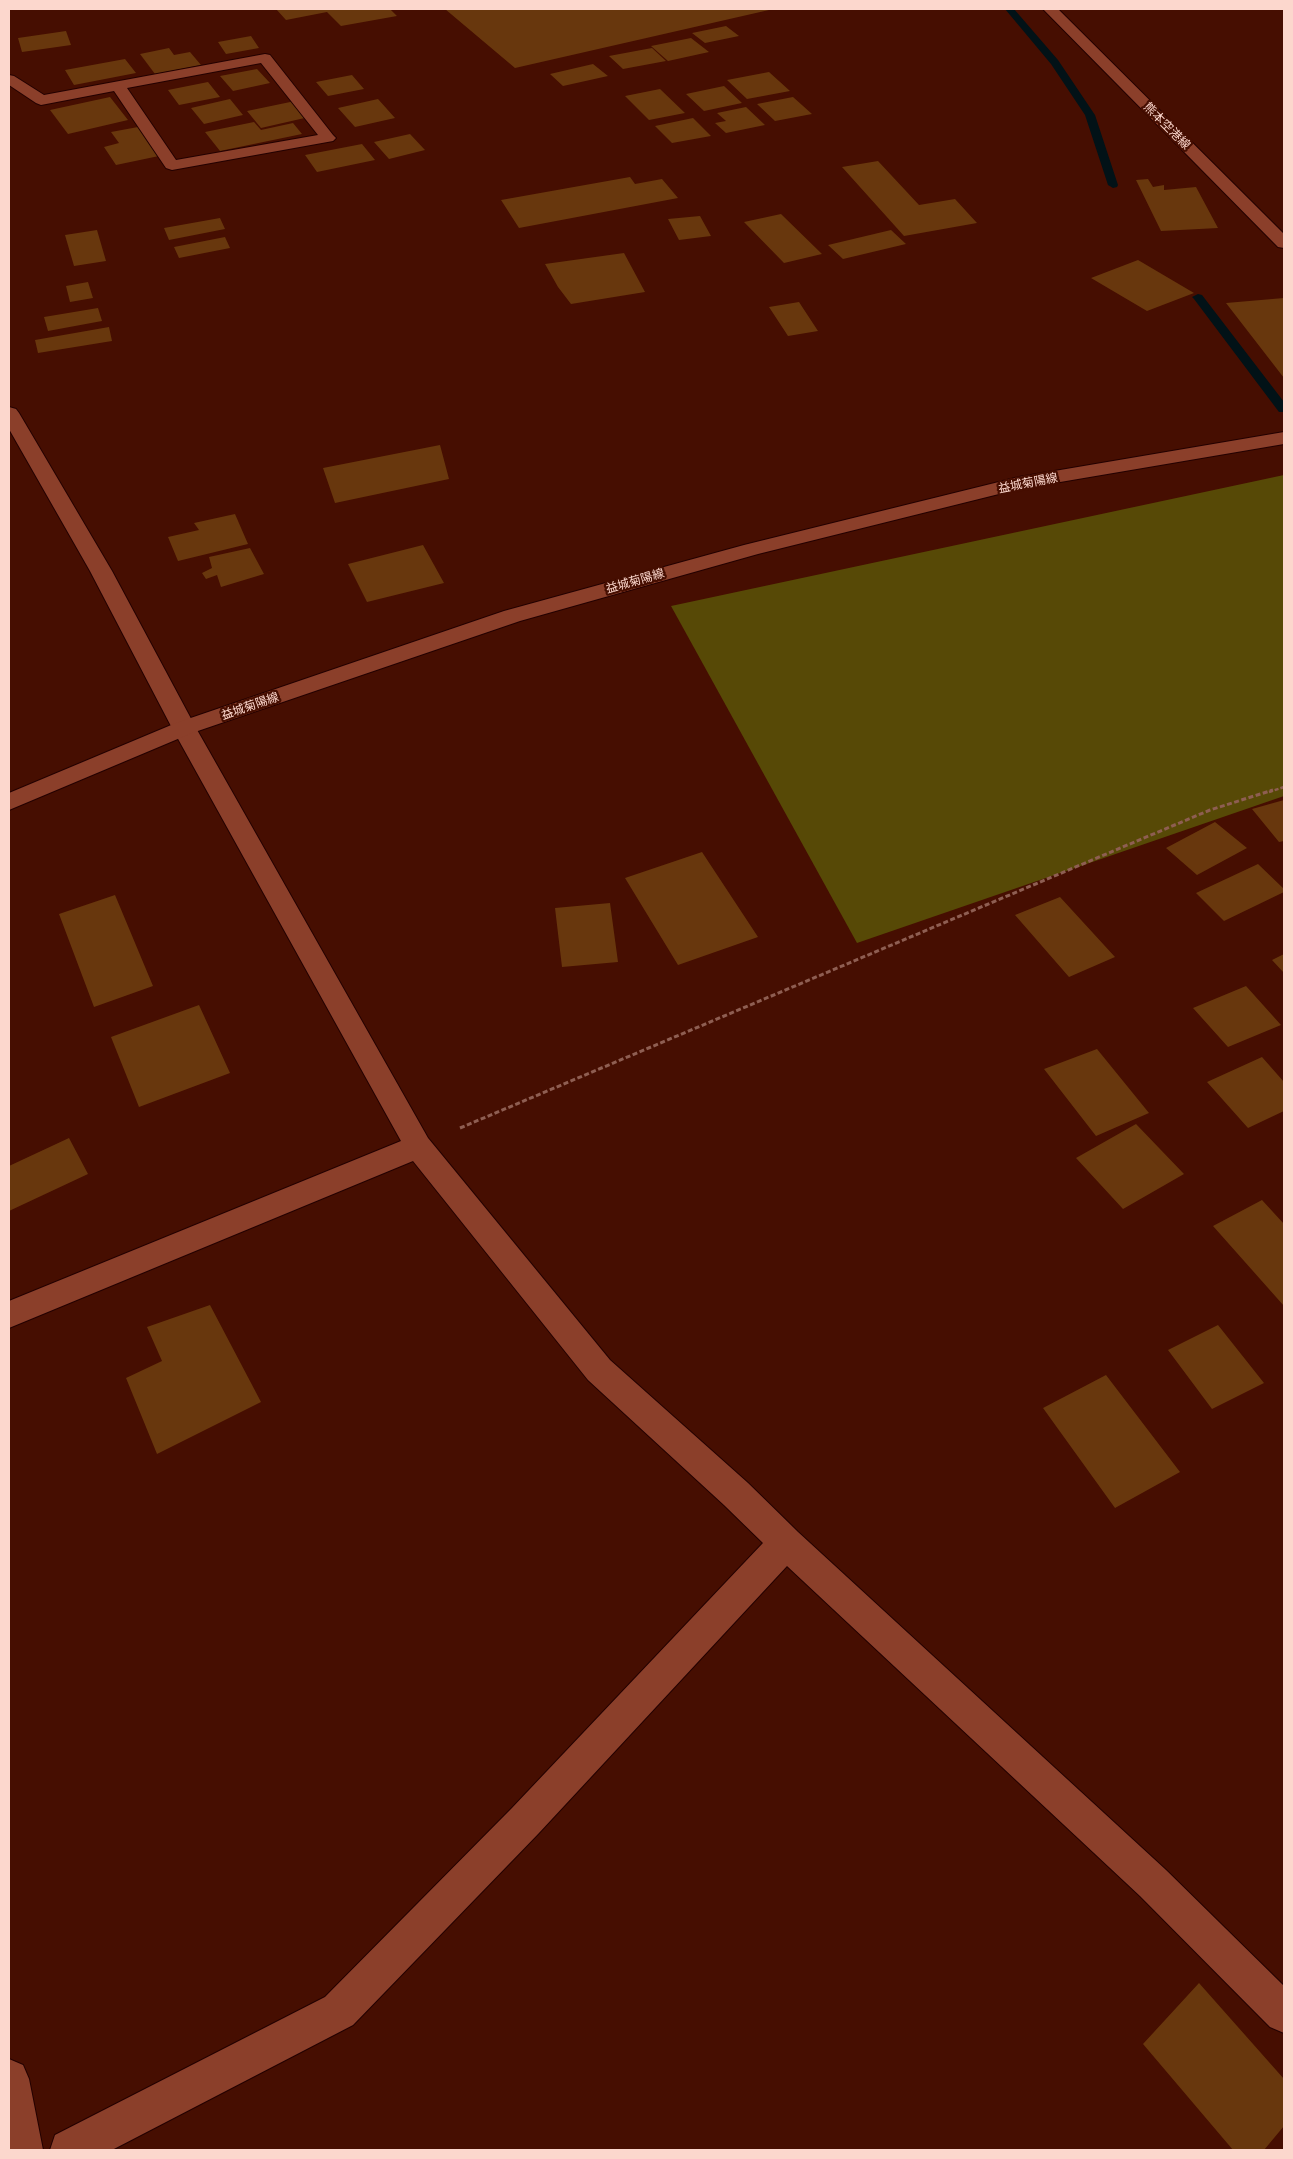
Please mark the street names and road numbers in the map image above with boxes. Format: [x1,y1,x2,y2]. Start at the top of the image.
street label: 熊本空港線 [1141,100,1193,152]
street label: 益城菊陽線 [997,470,1059,496]
street label: 益城菊陽線 [604,566,666,596]
street label: 益城菊陽線 [219,689,281,723]

